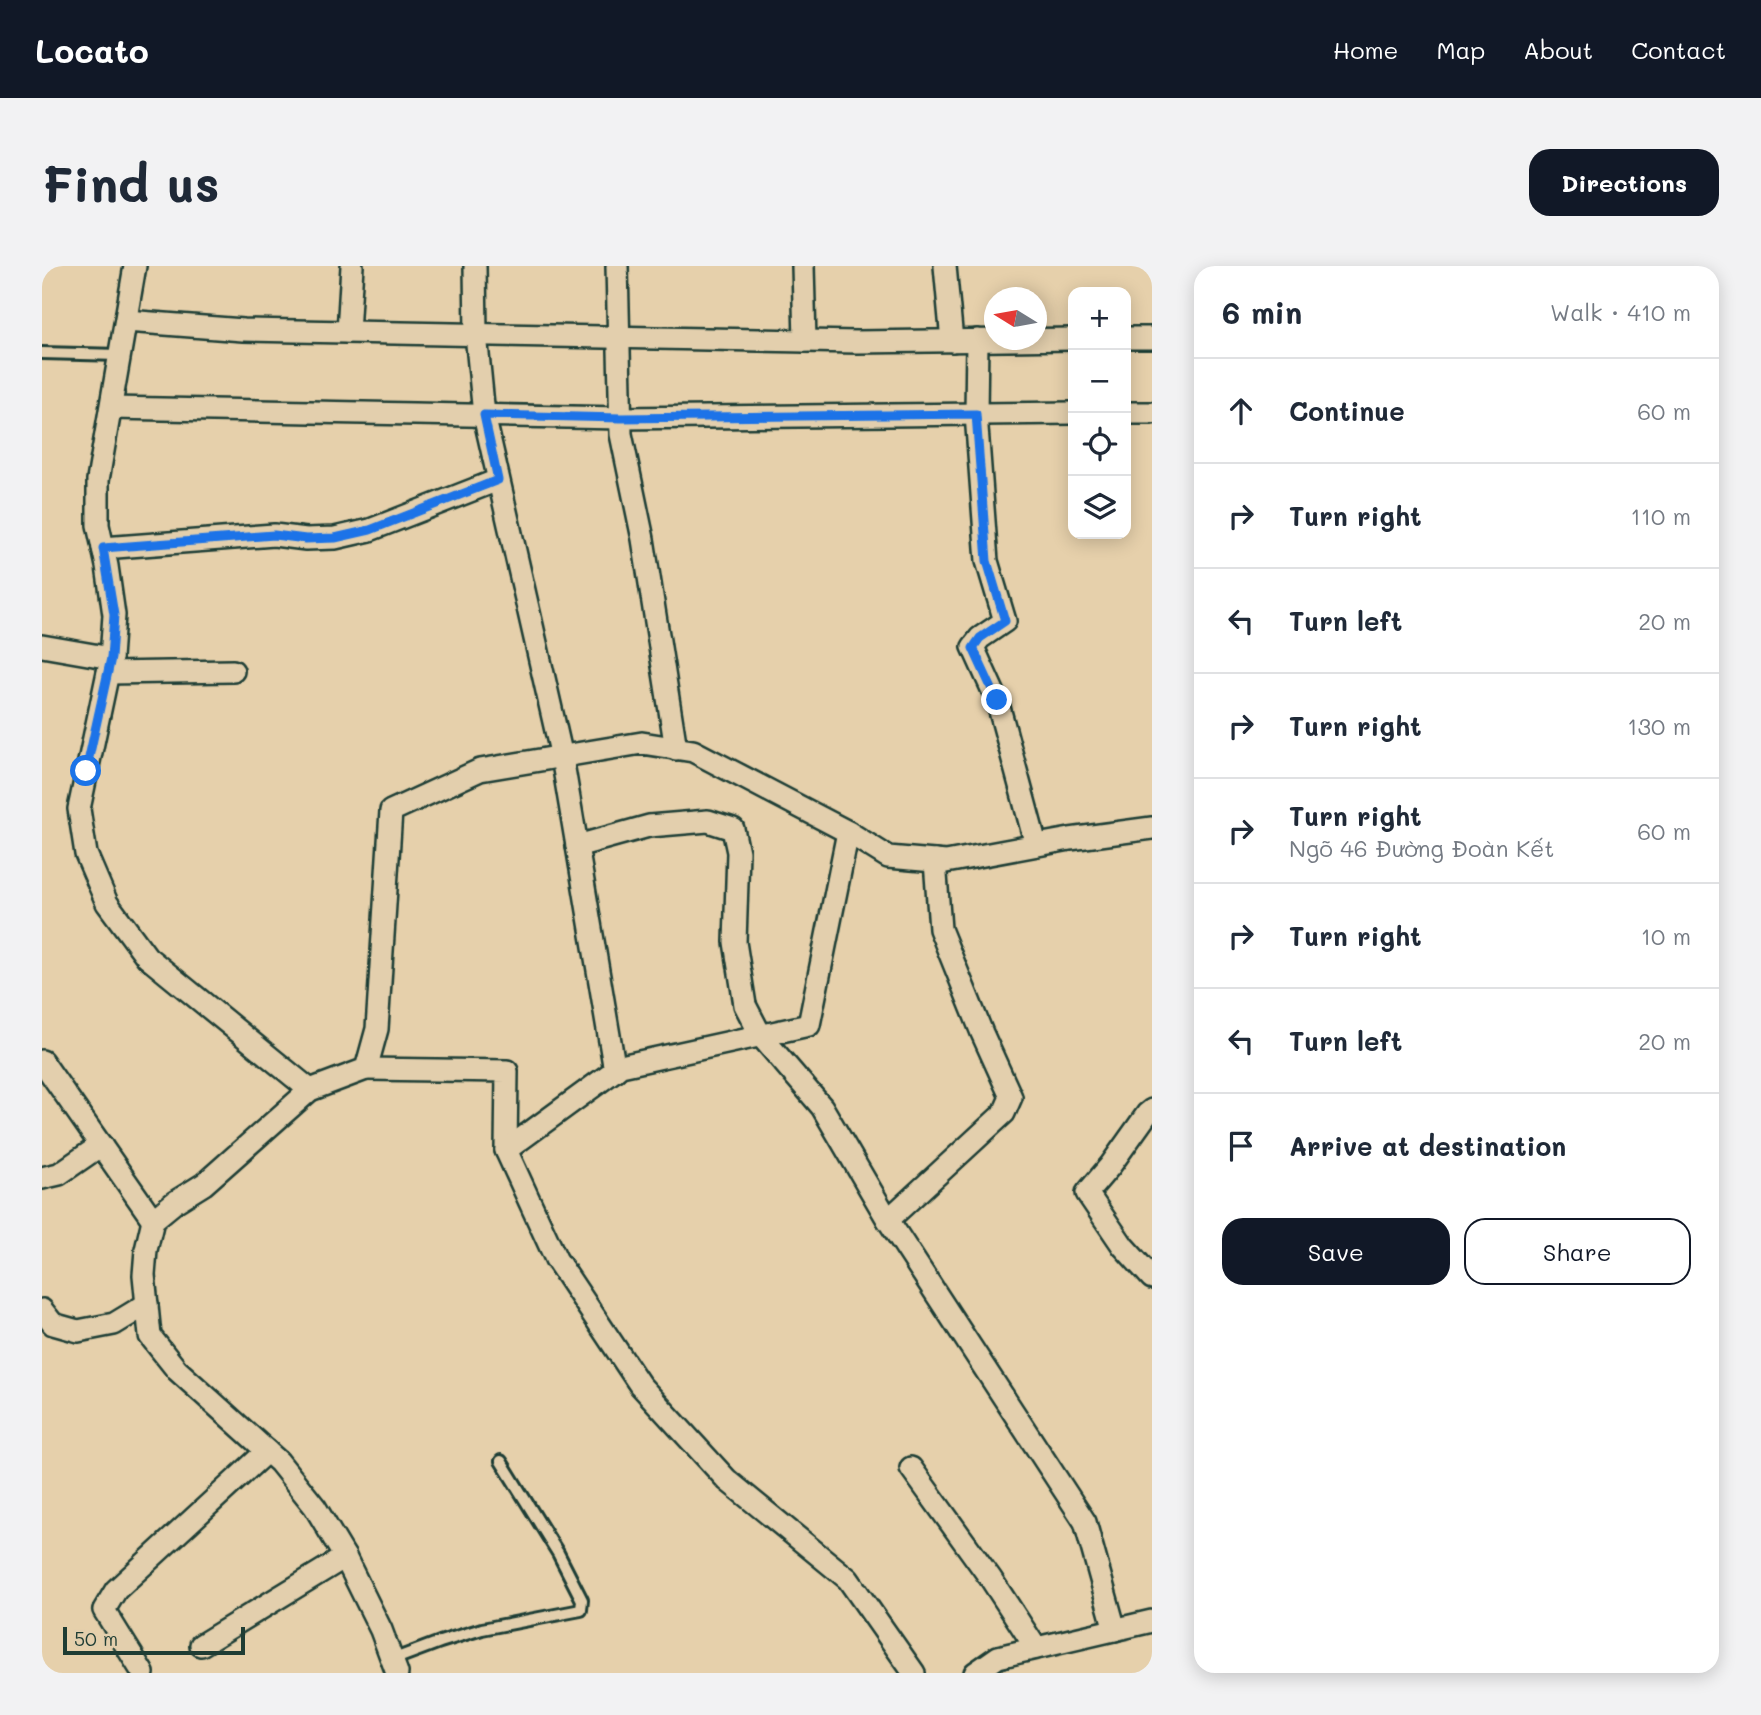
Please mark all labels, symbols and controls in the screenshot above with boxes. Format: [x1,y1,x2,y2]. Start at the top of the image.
text: Locato [35,28,149,71]
text: Home [1333,34,1398,65]
text: Map [1436,34,1485,65]
text: About [1523,34,1593,65]
text: Contact [1631,34,1726,65]
button: Directions [1529,149,1719,216]
text: Find us [42,151,220,214]
north arrow [984,287,1047,350]
map controls [1068,287,1131,539]
button: + [1068,287,1131,350]
text: 6 min [1222,292,1302,332]
text: Walk · 410 m [1550,297,1691,327]
button: − [1068,350,1131,413]
icon: ahead [1222,392,1260,430]
text: Continue [1289,394,1405,428]
text: 60 m [1637,396,1691,426]
button: locate [1068,413,1131,476]
button: layers [1068,476,1131,539]
icon: right [1222,497,1260,535]
text: Turn right [1289,499,1422,533]
text: 110 m [1631,501,1691,531]
icon: left [1222,602,1260,640]
text: Turn left [1289,604,1402,638]
text: 20 m [1638,606,1691,636]
route end [981,684,1012,715]
icon: right [1222,707,1260,745]
text: Turn right [1289,709,1422,743]
text: 130 m [1627,711,1691,741]
route start [70,755,101,786]
text: Turn right [1289,799,1422,833]
icon: right [1222,812,1260,850]
text: 60 m [1637,816,1691,846]
text: Ngõ 46 Đường Đoàn Kết [1289,833,1554,863]
icon: right [1222,917,1260,955]
text: Turn right [1289,919,1422,953]
text: 10 m [1641,921,1691,951]
icon: left [1222,1022,1260,1060]
text: Turn left [1289,1024,1402,1058]
text: 20 m [1638,1026,1691,1056]
icon: arrive [1222,1127,1260,1165]
text: Arrive at destination [1289,1129,1566,1163]
button: Save [1222,1218,1450,1285]
button: Share [1464,1218,1691,1285]
scale bar [63,1624,245,1656]
text: 50 m [74,1626,118,1651]

